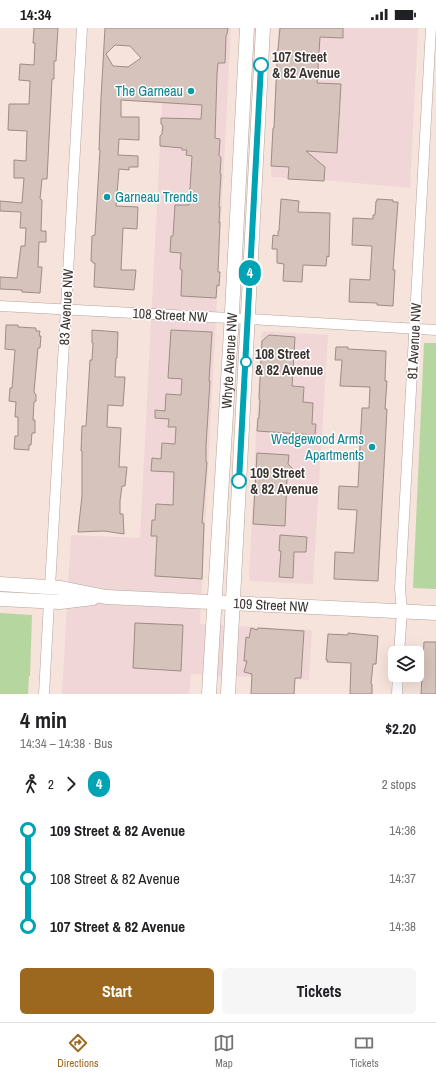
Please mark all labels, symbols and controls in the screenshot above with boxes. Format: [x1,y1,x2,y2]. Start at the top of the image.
text: 14:34 [20,4,51,25]
place label: 107 Street & 82 Avenue [272,48,340,82]
marker: 107 Street & 82 Avenue [253,57,269,73]
place label: The Garneau [115,82,183,100]
marker: The Garneau [186,86,196,96]
place label: Garneau Trends [115,188,198,206]
marker: Garneau Trends [102,192,112,202]
line badge: 4 [237,260,263,286]
text: 4 [247,264,253,282]
street label: 83 Avenue NW [55,268,77,346]
street label: 81 Avenue NW [403,302,425,380]
street label: 108 Street NW [132,304,208,326]
street label: Whyte Avenue NW [217,312,241,409]
place label: 108 Street & 82 Avenue [255,345,323,379]
marker: 108 Street & 82 Avenue [240,356,252,368]
place label: Wedgewood Arms Apartments [271,430,364,464]
marker: Wedgewood Arms Apartments [367,442,377,452]
place label: 109 Street & 82 Avenue [250,464,318,498]
marker: 109 Street & 82 Avenue [231,473,247,489]
street label: 109 Street NW [233,594,309,616]
map controls [388,646,424,682]
button: layers [388,646,424,682]
text: 4 min [20,705,67,735]
text: $2.20 [385,718,416,739]
text: 14:34 – 14:38 · Bus [20,735,112,752]
icon: walk [20,773,42,795]
icon: forward [60,773,82,795]
text: 4 [96,775,102,793]
text: 2 [48,776,54,793]
text: 2 stops [382,776,416,793]
text: 109 Street & 82 Avenue [50,820,185,841]
text: 14:36 [389,822,416,839]
text: 108 Street & 82 Avenue [50,868,180,889]
text: 14:37 [389,870,416,887]
text: 107 Street & 82 Avenue [50,916,185,937]
text: 14:38 [389,918,416,935]
button: Start [20,968,214,1014]
button: Tickets [222,968,416,1014]
tab: Directions [57,1032,98,1070]
tab: Map [213,1032,235,1070]
tab: Tickets [350,1032,379,1070]

